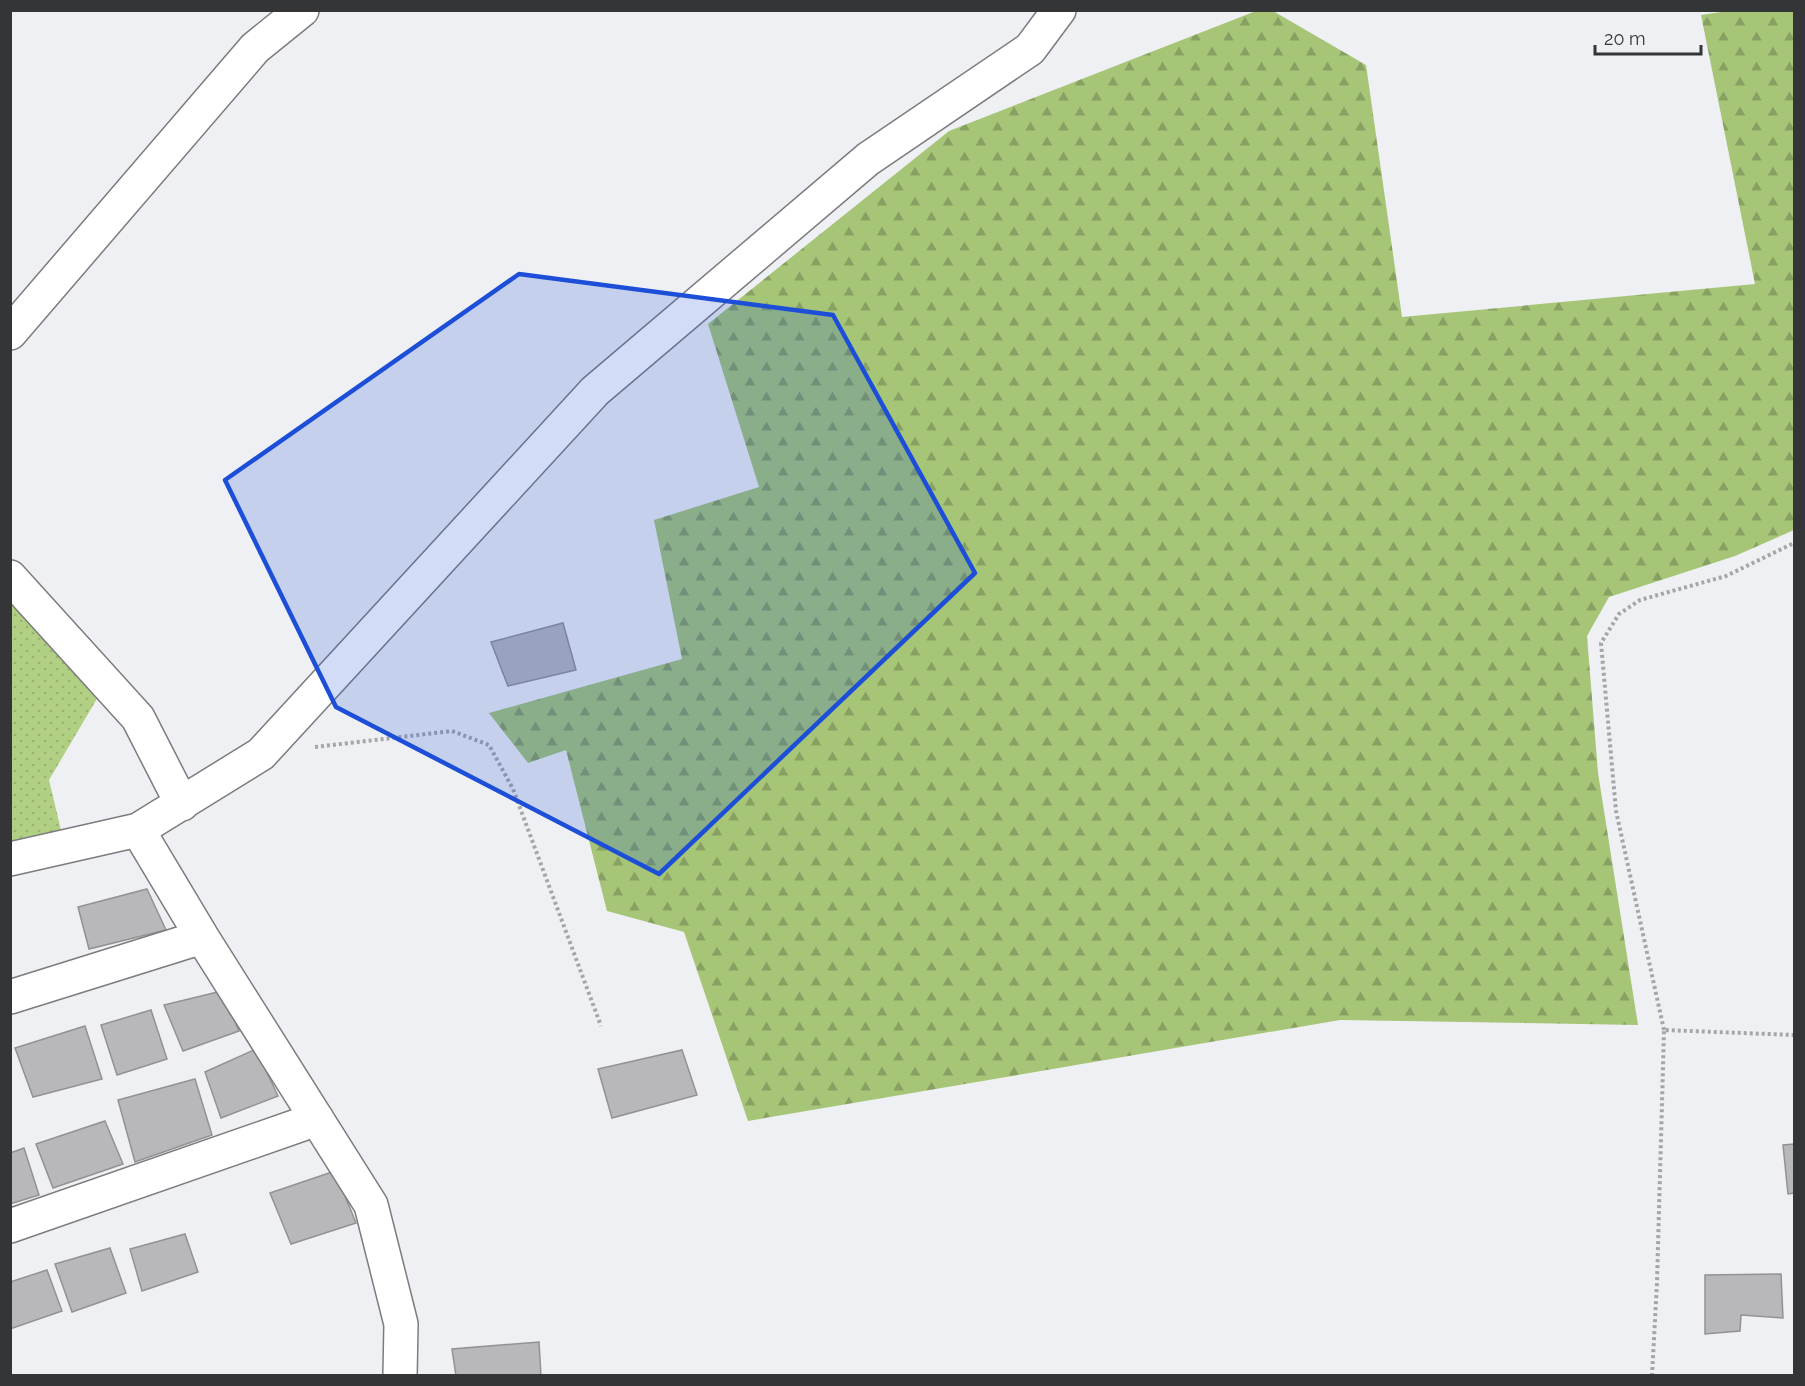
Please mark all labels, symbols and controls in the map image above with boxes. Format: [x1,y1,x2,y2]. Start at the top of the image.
scale bar [1595,18,1702,56]
text: 20 m [1604,28,1646,49]

